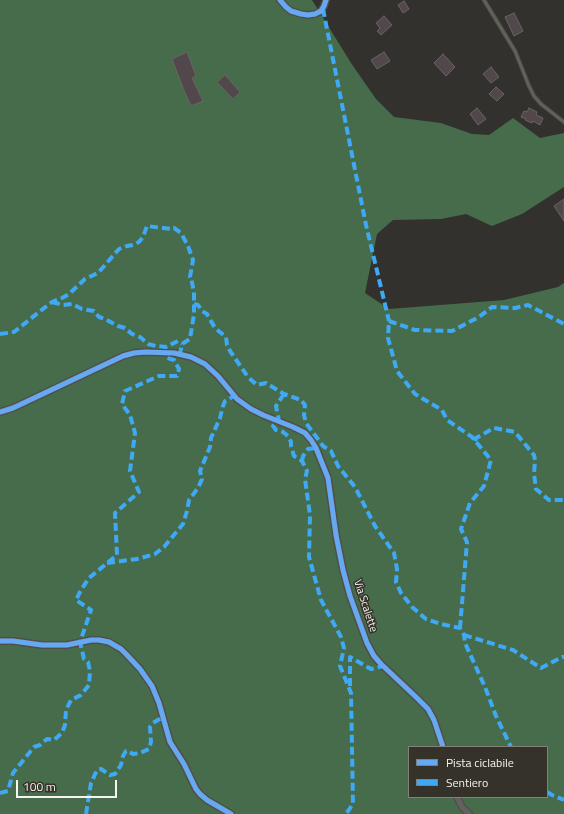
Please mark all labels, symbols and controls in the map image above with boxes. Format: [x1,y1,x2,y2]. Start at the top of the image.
street label: Via Scalette [350,578,380,634]
legend [408,746,548,798]
text: Pista ciclabile [446,753,514,772]
scale bar [18,772,119,798]
text: Sentiero [446,773,488,792]
text: 100 m [23,777,56,796]

